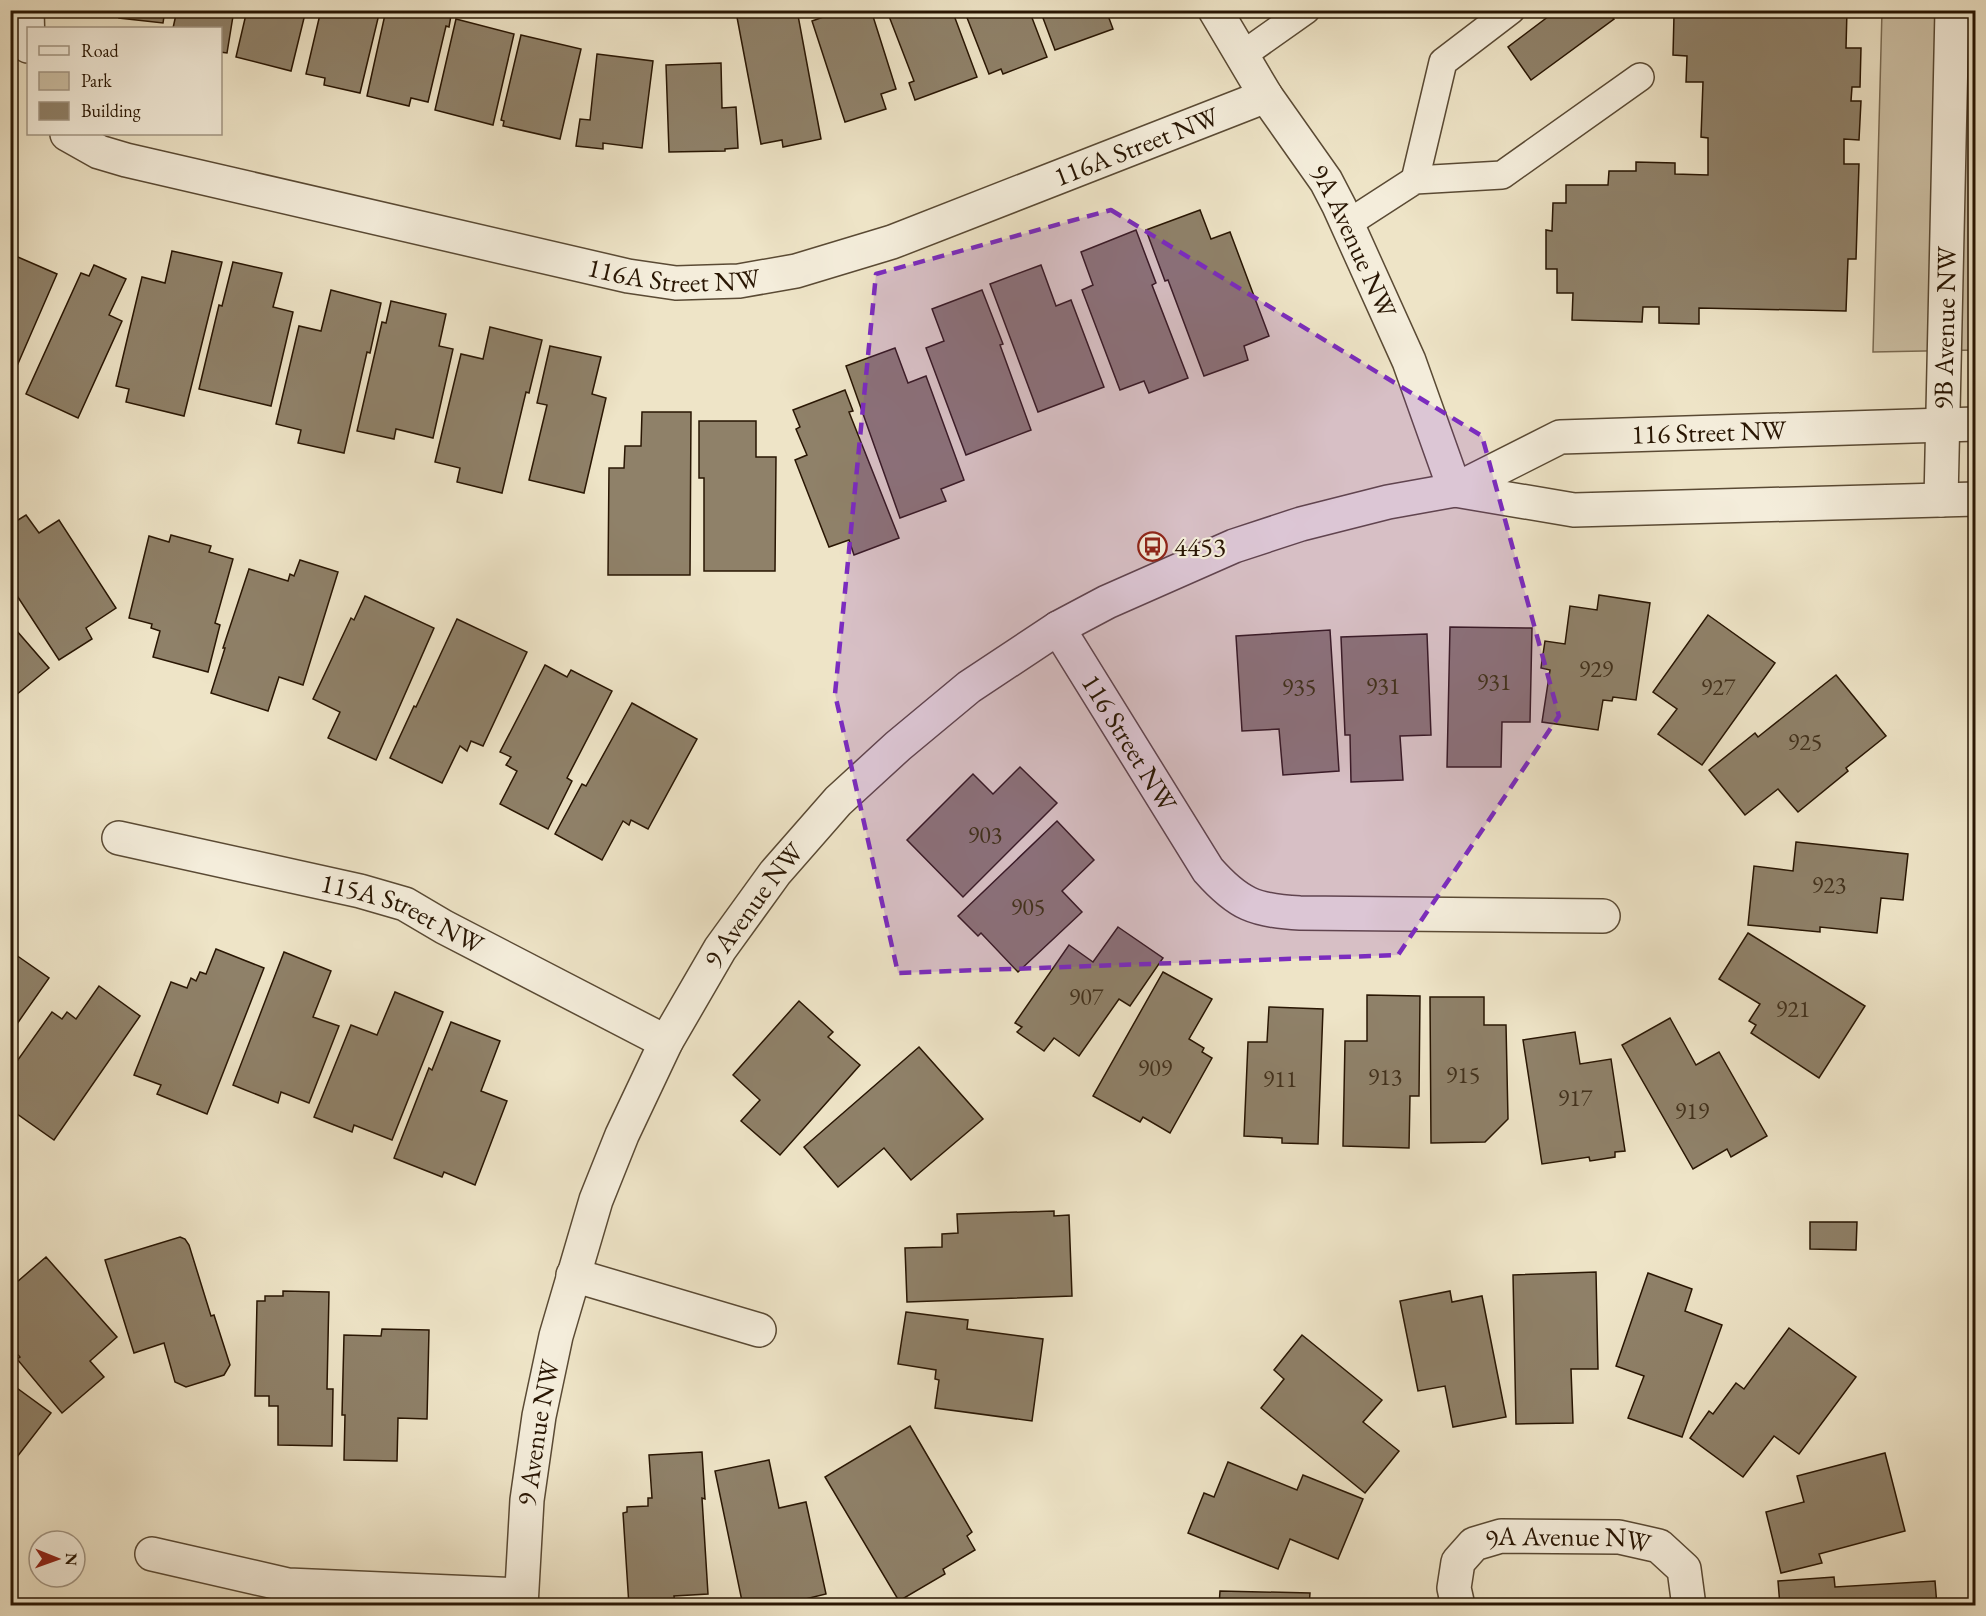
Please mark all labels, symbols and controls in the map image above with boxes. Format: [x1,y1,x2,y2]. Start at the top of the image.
legend [27,27,222,135]
text: Road [81,39,120,62]
text: Park [81,69,112,92]
street label: 116A Street NW [1049,98,1225,194]
text: Building [81,99,141,122]
street label: 9A Avenue NW [1302,157,1406,324]
street label: 9B Avenue NW [1925,245,1964,410]
street label: 116A Street NW [584,249,764,300]
street label: 116 Street NW [1631,412,1788,452]
place label: 4453 [1174,529,1226,564]
bus stop icon: 4453 [1137,531,1169,563]
house number: 929 [1579,653,1614,684]
house number: 931 [1477,666,1511,697]
street label: 116 Street NW [1074,667,1186,819]
house number: 931 [1366,670,1400,701]
house number: 935 [1282,671,1316,702]
house number: 927 [1701,671,1736,702]
house number: 925 [1788,726,1822,757]
house number: 903 [968,819,1002,850]
street label: 9 Avenue NW [695,834,812,974]
street label: 115A Street NW [318,865,491,962]
house number: 923 [1812,869,1846,900]
house number: 905 [1011,891,1045,922]
house number: 907 [1069,981,1104,1012]
house number: 921 [1776,993,1810,1024]
house number: 909 [1138,1052,1173,1083]
house number: 915 [1446,1059,1480,1090]
house number: 913 [1368,1061,1402,1092]
house number: 911 [1263,1063,1297,1094]
house number: 917 [1558,1082,1593,1113]
house number: 919 [1675,1095,1710,1126]
street label: 9 Avenue NW [508,1356,568,1508]
street label: 9A Avenue NW [1481,1518,1655,1561]
north arrow [27,1529,87,1589]
text: N [61,1553,82,1566]

